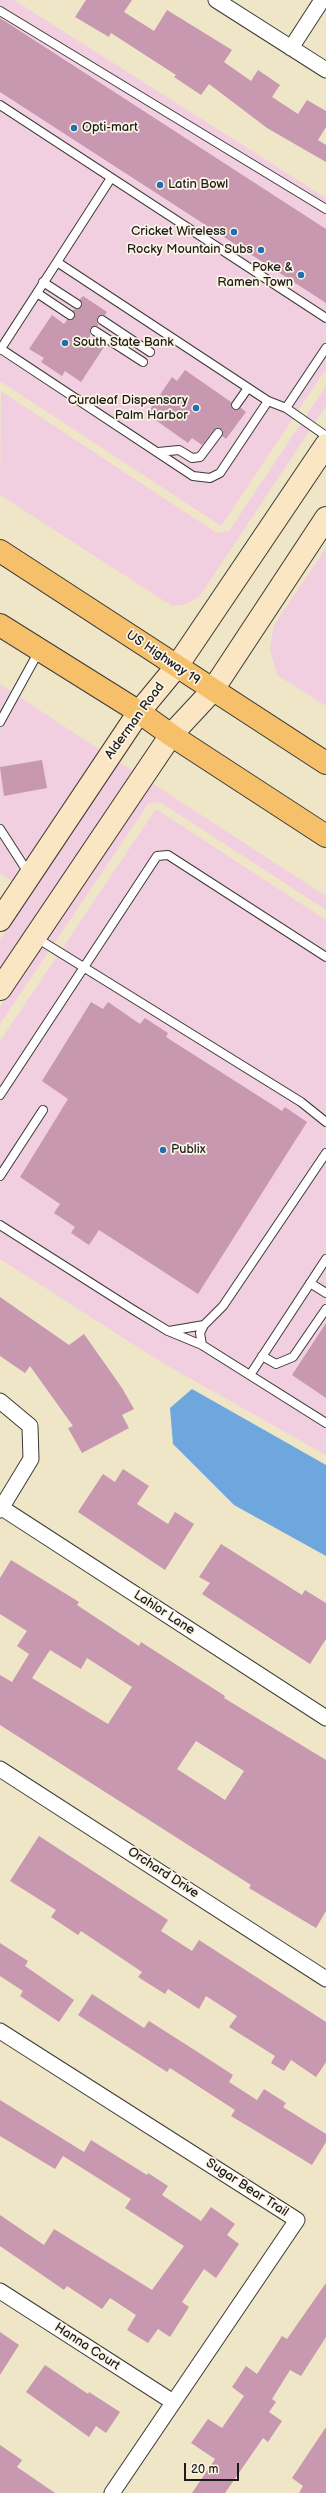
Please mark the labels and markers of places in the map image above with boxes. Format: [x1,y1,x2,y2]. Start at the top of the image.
place label: Opti-mart [82,120,138,136]
marker: Opti-mart [69,123,79,133]
place label: Latin Bowl [168,177,228,193]
marker: Latin Bowl [155,180,165,190]
place label: Cricket Wireless [131,224,226,240]
marker: Cricket Wireless [229,227,239,237]
place label: Rocky Mountain Subs [127,242,253,258]
marker: Rocky Mountain Subs [256,245,266,255]
place label: Poke & Ramen Town [217,260,293,291]
marker: Poke & Ramen Town [296,270,306,280]
place label: South State Bank [73,335,174,351]
marker: South State Bank [60,338,70,348]
place label: Curaleaf Dispensary Palm Harbor [68,393,188,424]
marker: Curaleaf Dispensary Palm Harbor [191,403,201,413]
place label: Publix [171,1142,206,1158]
marker: Publix [158,1145,168,1155]

